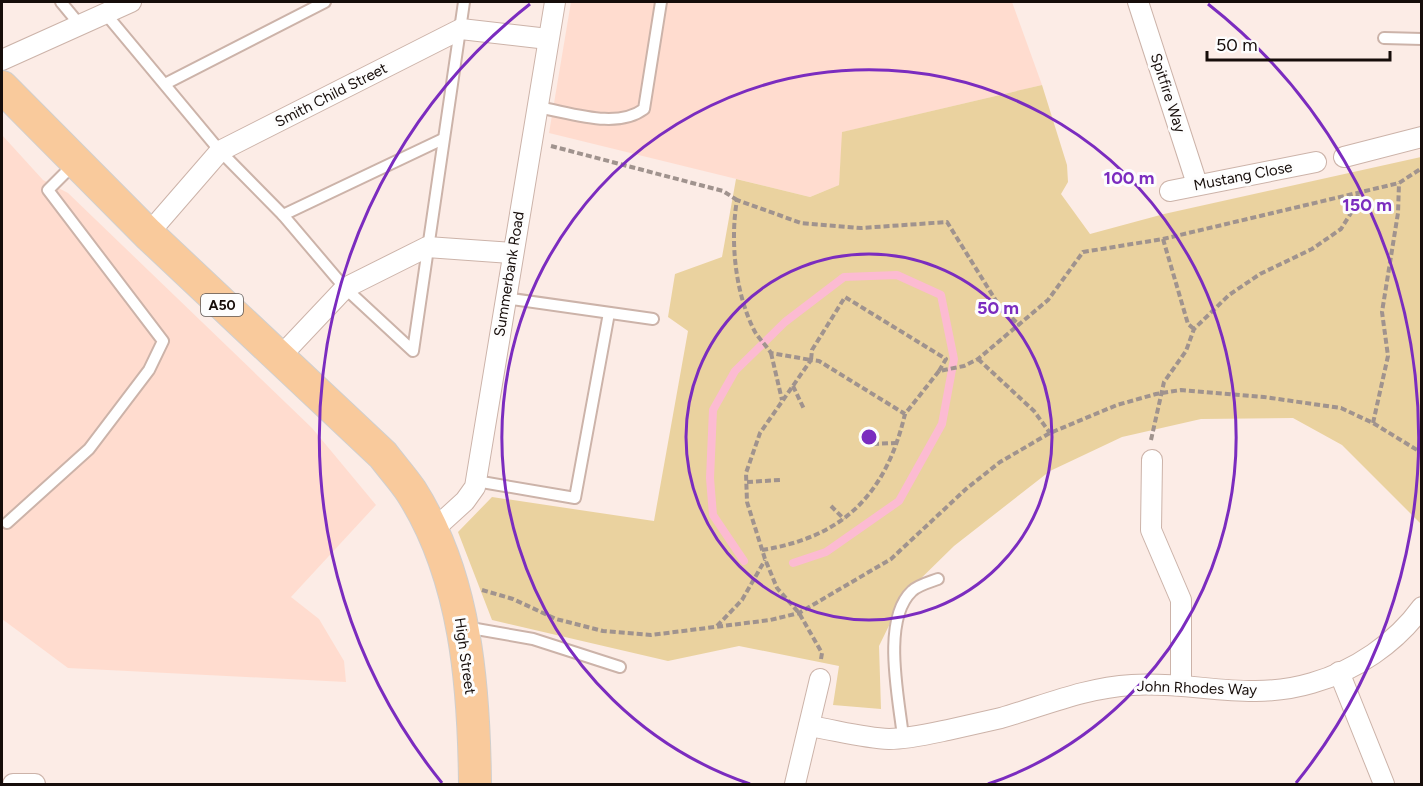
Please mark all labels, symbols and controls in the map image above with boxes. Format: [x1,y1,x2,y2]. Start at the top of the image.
scale bar [1207,24,1390,62]
text: 50 m [1216,34,1258,56]
street label: Spitfire Way [1147,51,1189,135]
street label: Smith Child Street [272,59,390,131]
street label: Mustang Close [1192,158,1294,194]
text: 100 m [1104,167,1154,189]
text: 150 m [1342,194,1392,216]
street label: Summerbank Road [490,210,528,338]
road number: A50 [201,294,243,316]
text: 50 m [977,297,1019,319]
centre of rings [859,427,879,447]
street label: High Street [451,616,479,696]
street label: John Rhodes Way [1137,677,1257,699]

